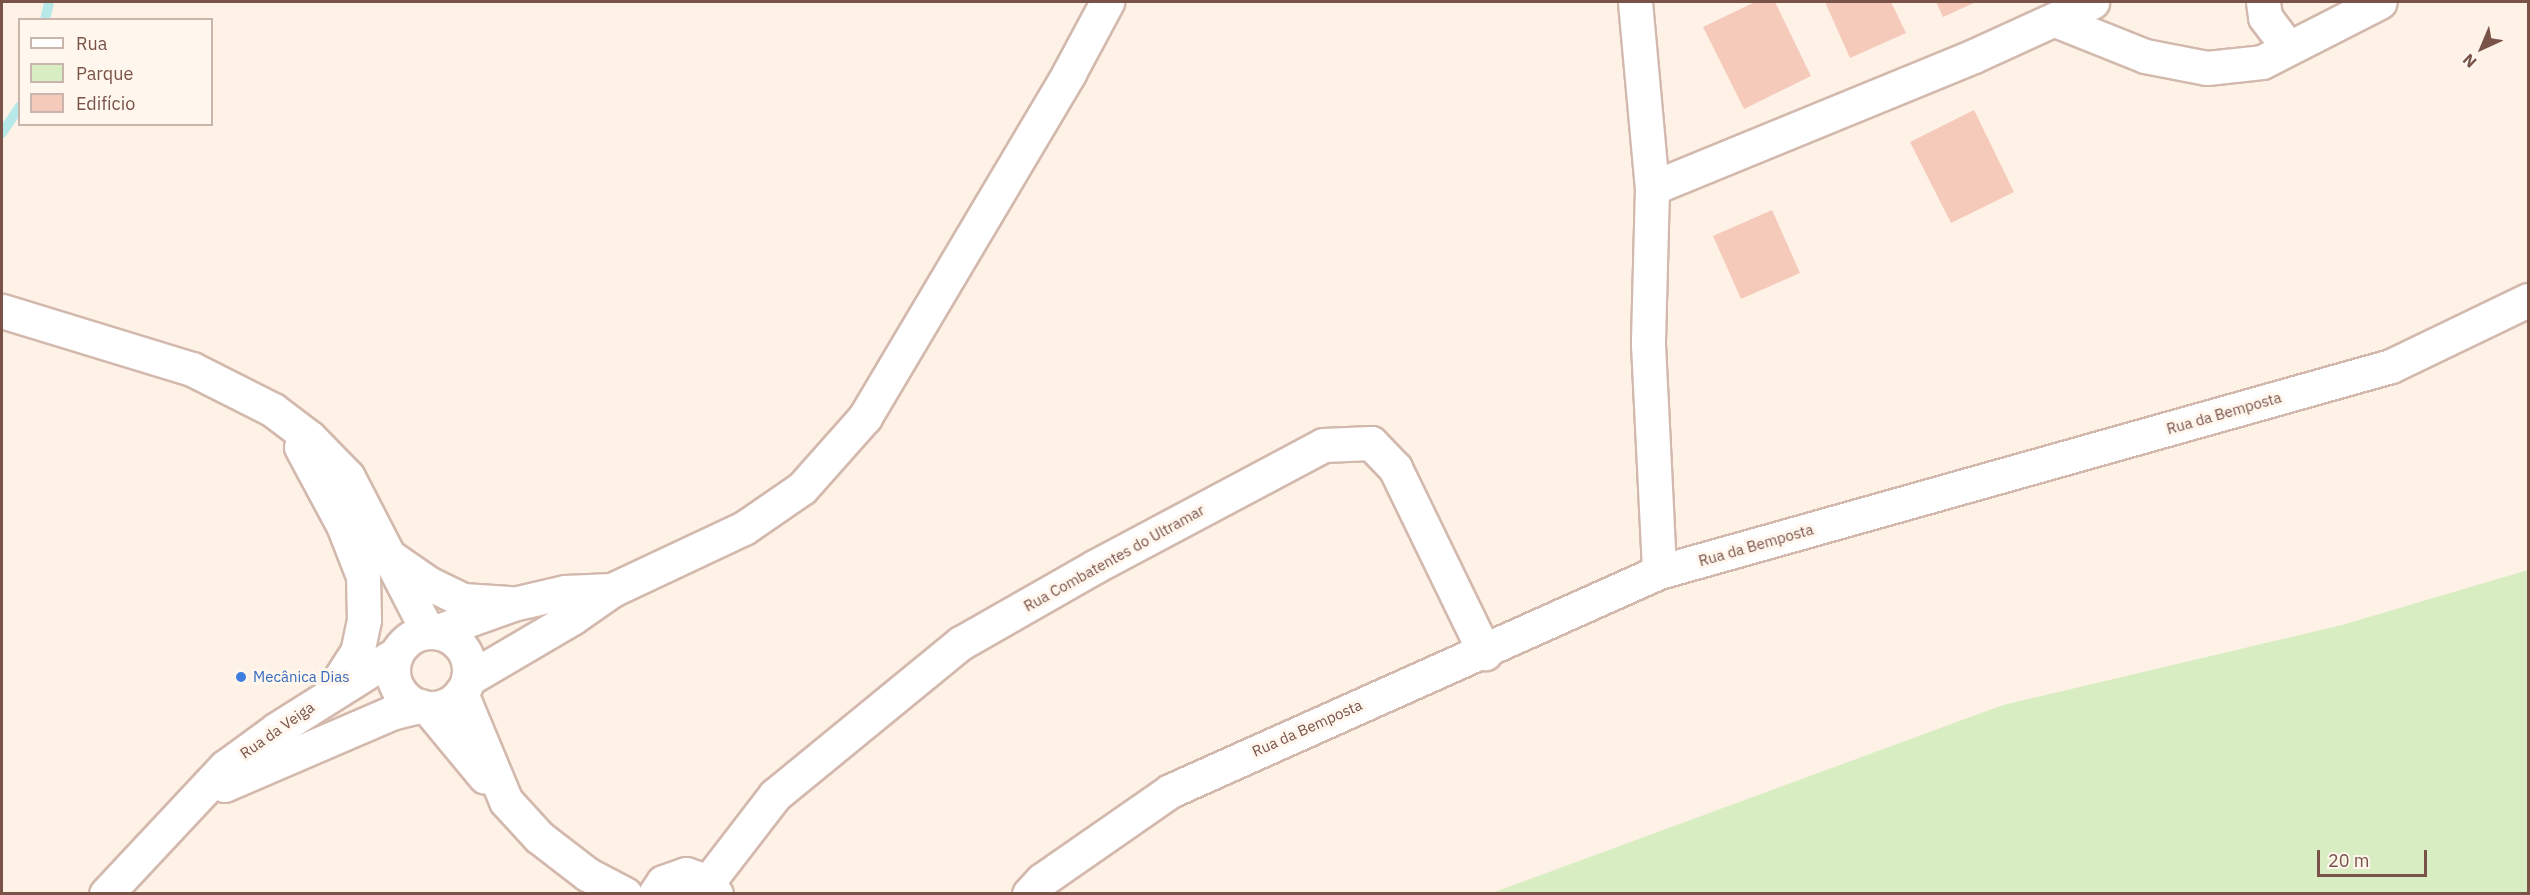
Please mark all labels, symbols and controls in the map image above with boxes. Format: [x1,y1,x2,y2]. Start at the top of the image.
legend [18,18,213,126]
north arrow [2452,18,2512,78]
text: Rua [76,32,107,55]
text: N [2458,50,2481,72]
text: Parque [76,62,133,85]
text: Edifício [76,92,135,115]
street label: Rua da Bemposta [2165,388,2283,438]
street label: Rua Combatentes do Ultramar [1021,501,1207,615]
street label: Rua da Bemposta [1697,520,1815,570]
place label: Mecânica Dias [253,668,349,686]
marker: Mecânica Dias [234,670,248,684]
street label: Rua da Bemposta [1249,696,1365,760]
street label: Rua da Veiga [236,698,318,762]
scale bar [2320,838,2430,876]
text: 20 m [2328,849,2370,872]

